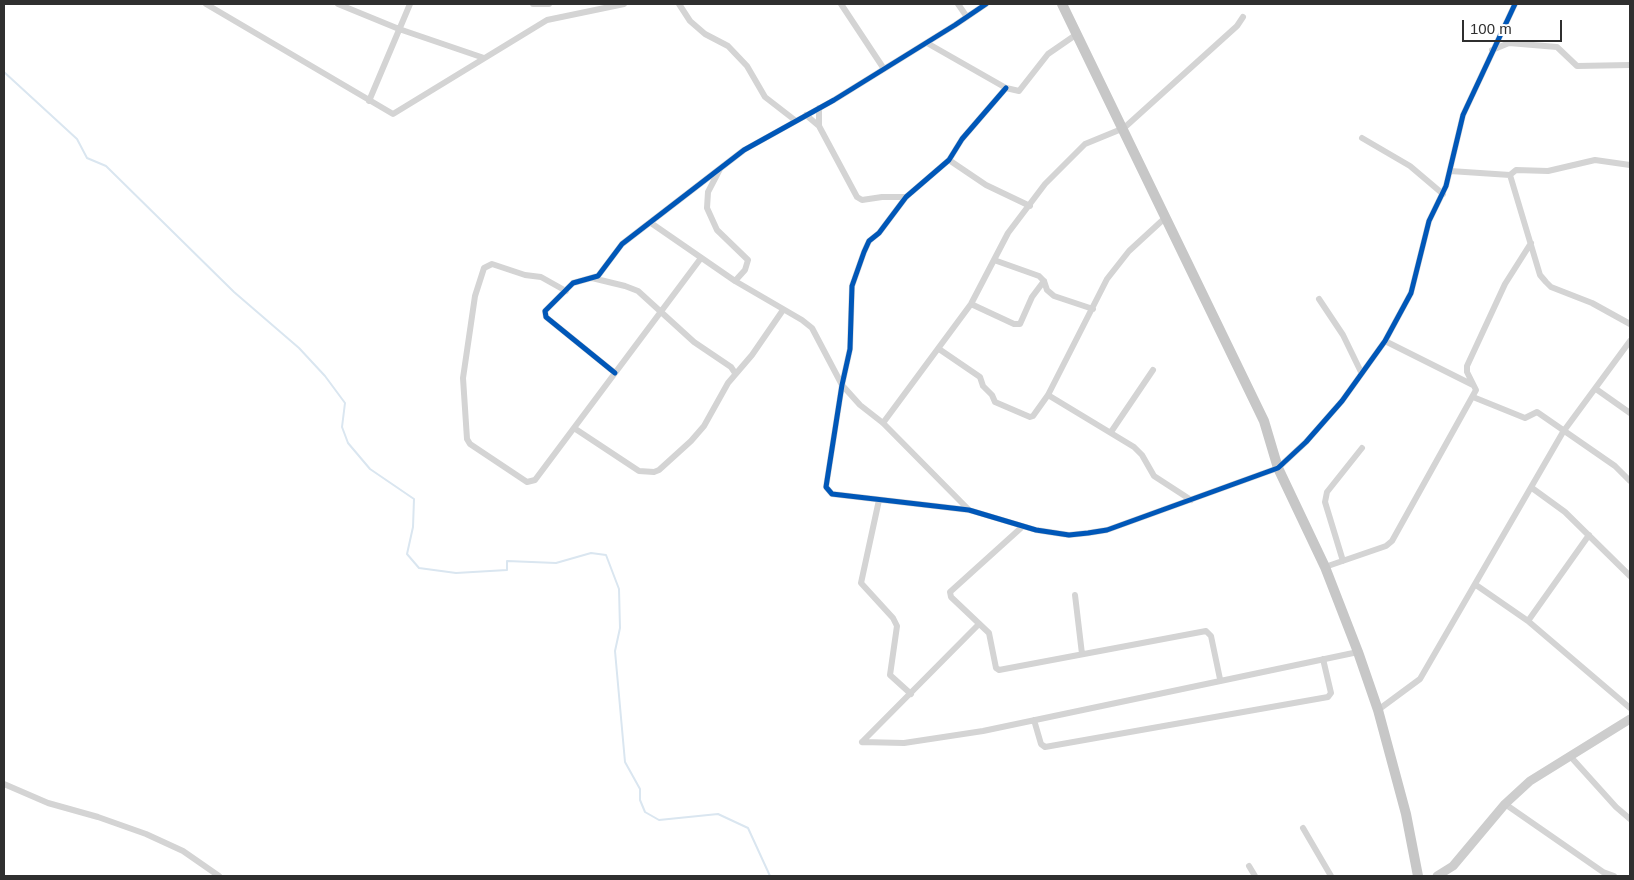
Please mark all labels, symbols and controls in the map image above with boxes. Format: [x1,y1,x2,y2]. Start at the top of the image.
scale bar [1464,10,1564,42]
text: 100 m [1470,20,1512,37]

